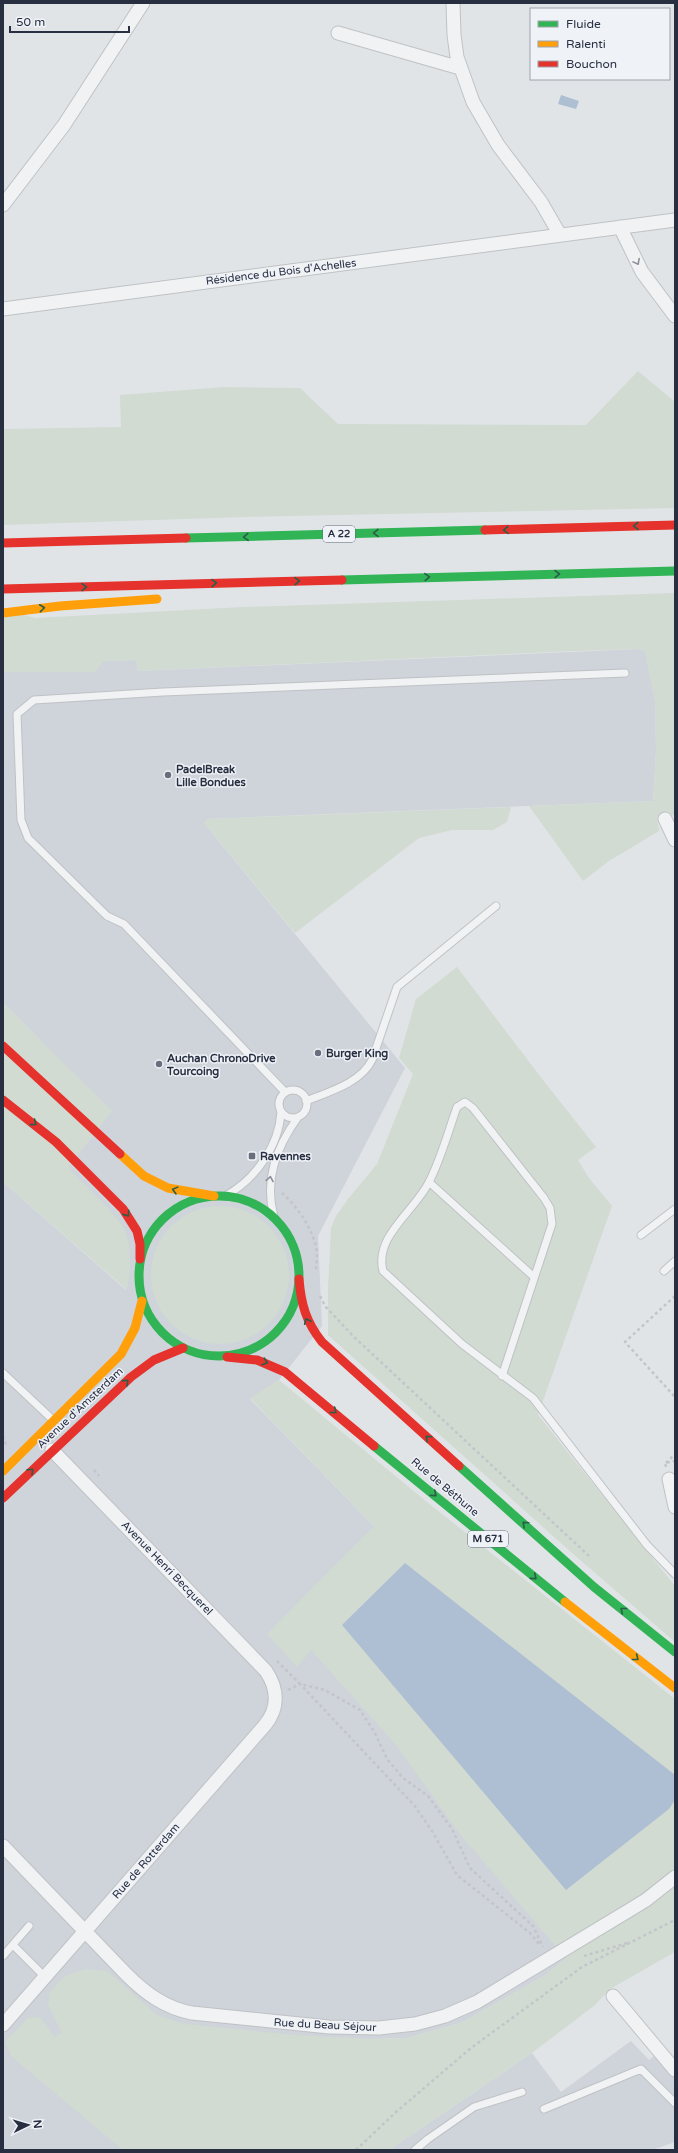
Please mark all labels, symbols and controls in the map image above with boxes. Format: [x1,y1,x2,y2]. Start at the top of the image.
scale bar [10,8,129,34]
legend [530,8,670,80]
text: 50 m [16,15,45,29]
text: Fluide [566,17,601,31]
text: Ralenti [566,37,606,51]
text: Bouchon [566,57,617,71]
street label: Résidence du Bois d'Achelles [205,256,357,288]
one-way arrow [632,258,640,265]
one-way arrow [633,522,639,531]
road number: A 22 [323,526,355,542]
one-way arrow [503,526,509,535]
one-way arrow [373,529,379,538]
one-way arrow [243,533,249,541]
one-way arrow [554,570,560,578]
one-way arrow [424,573,430,582]
one-way arrow [294,577,300,585]
one-way arrow [211,579,217,588]
one-way arrow [81,582,87,591]
one-way arrow [39,603,45,612]
place label: PadelBreak Lille Bondues [176,763,246,789]
marker: PadelBreak Lille Bondues [163,770,173,780]
place label: Burger King [326,1047,388,1061]
marker: Burger King [313,1048,323,1058]
place label: Auchan ChronoDrive Tourcoing [166,1052,276,1079]
marker: Auchan ChronoDrive Tourcoing [154,1059,164,1069]
one-way arrow [30,1119,37,1126]
place label: Ravennes [260,1150,312,1163]
marker: Ravennes [247,1151,257,1161]
one-way arrow [266,1176,274,1182]
one-way arrow [172,1187,179,1195]
one-way arrow [122,1210,130,1217]
one-way arrow [304,1317,312,1325]
one-way arrow [261,1358,268,1366]
street label: Avenue d'Amsterdam [34,1365,126,1451]
one-way arrow [121,1379,129,1387]
one-way arrow [329,1406,337,1413]
one-way arrow [425,1435,433,1442]
street label: Rue de Béthune [409,1455,481,1519]
one-way arrow [26,1468,34,1475]
one-way arrow [429,1489,436,1496]
street label: Avenue Henri Becquerel [119,1518,215,1618]
one-way arrow [522,1522,529,1529]
road number: M 671 [468,1531,508,1547]
one-way arrow [529,1572,536,1579]
one-way arrow [620,1607,627,1614]
one-way arrow [631,1653,638,1660]
street label: Rue de Rotterdam [110,1821,182,1901]
street label: Rue du Beau Séjour [273,2016,378,2034]
north arrow [8,2105,48,2145]
text: N [31,2119,44,2129]

